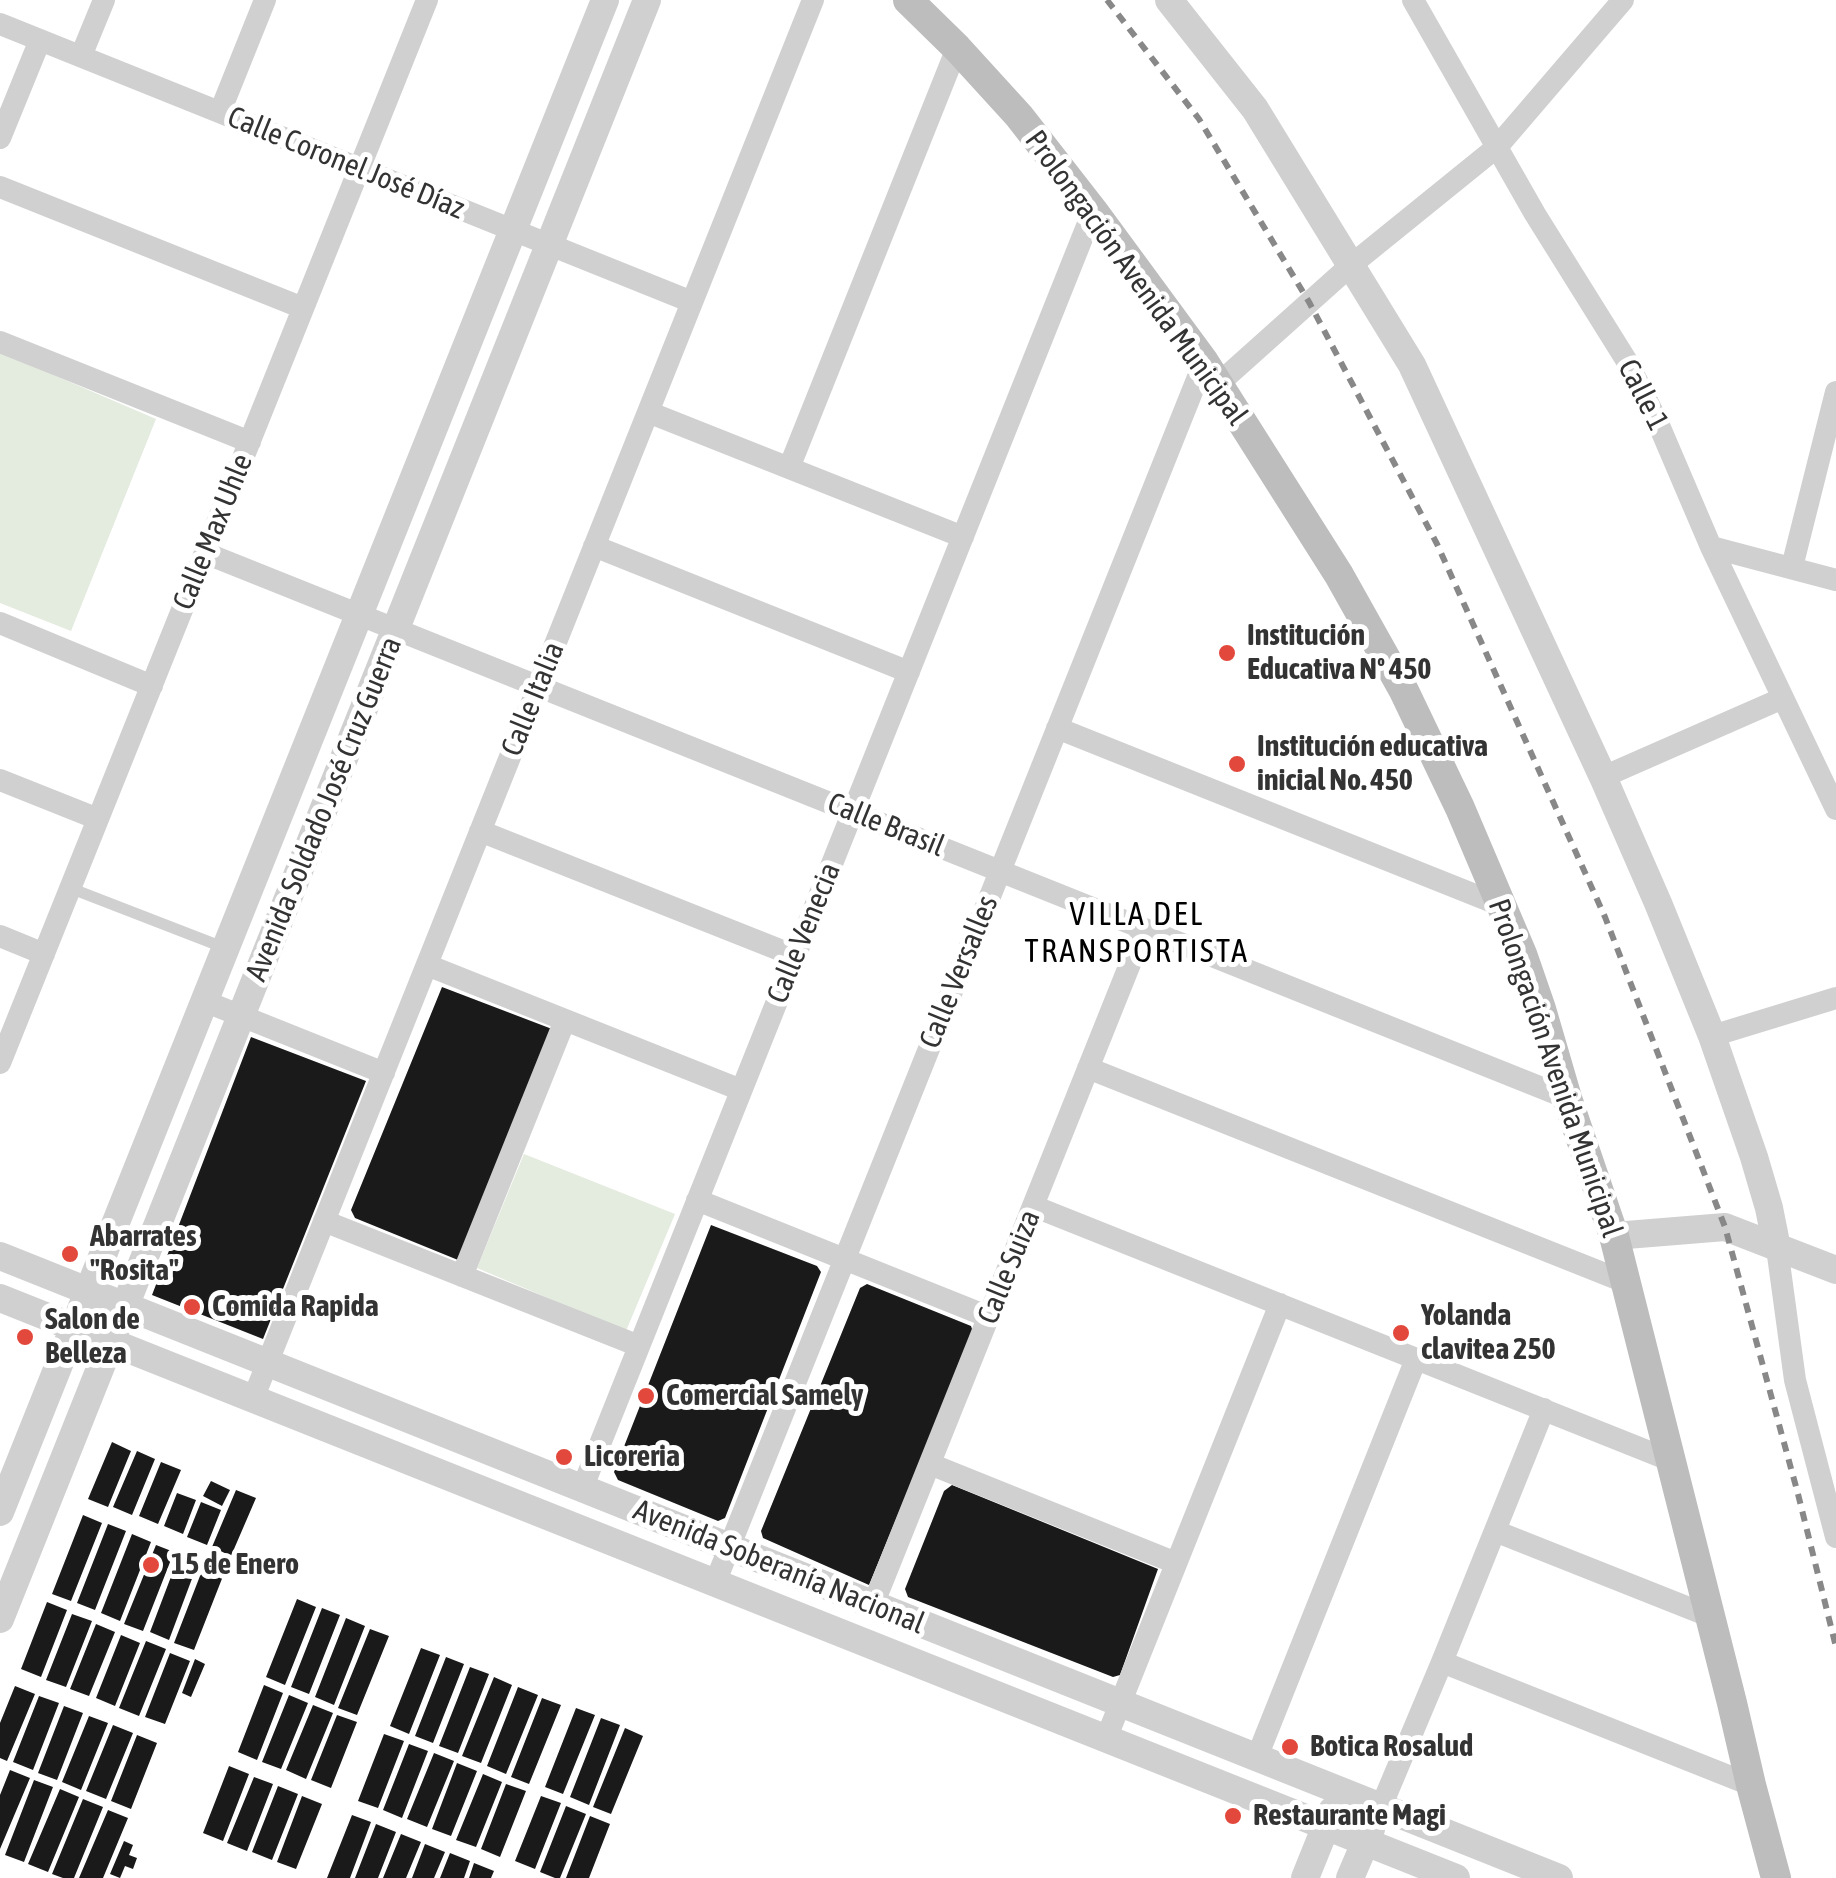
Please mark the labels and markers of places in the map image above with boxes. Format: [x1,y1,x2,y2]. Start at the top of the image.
place label: Institución Educativa Nº 450 [1247,618,1431,688]
marker: Institución Educativa Nº 450 [1216,642,1238,664]
place label: Institución educativa inicial No. 450 [1257,729,1488,800]
marker: Institución educativa inicial No. 450 [1226,753,1248,775]
place label: Abarrates "Rosita" [90,1219,196,1290]
marker: Abarrates "Rosita" [59,1243,81,1265]
place label: Comida Rapida [212,1289,379,1325]
marker: Comida Rapida [181,1296,203,1318]
place label: Yolanda clavitea 250 [1421,1298,1556,1368]
place label: Salon de Belleza [45,1302,140,1372]
marker: Yolanda clavitea 250 [1390,1322,1412,1344]
marker: Salon de Belleza [14,1326,36,1348]
place label: Comercial Samely [666,1378,863,1414]
marker: Comercial Samely [635,1385,657,1407]
place label: Licoreria [584,1439,680,1475]
marker: Licoreria [553,1446,575,1468]
place label: 15 de Enero [171,1547,299,1583]
marker: 15 de Enero [140,1554,162,1576]
place label: Botica Rosalud [1310,1729,1473,1765]
marker: Botica Rosalud [1279,1736,1301,1758]
place label: Restaurante Magi [1253,1798,1446,1834]
marker: Restaurante Magi [1222,1805,1244,1827]

